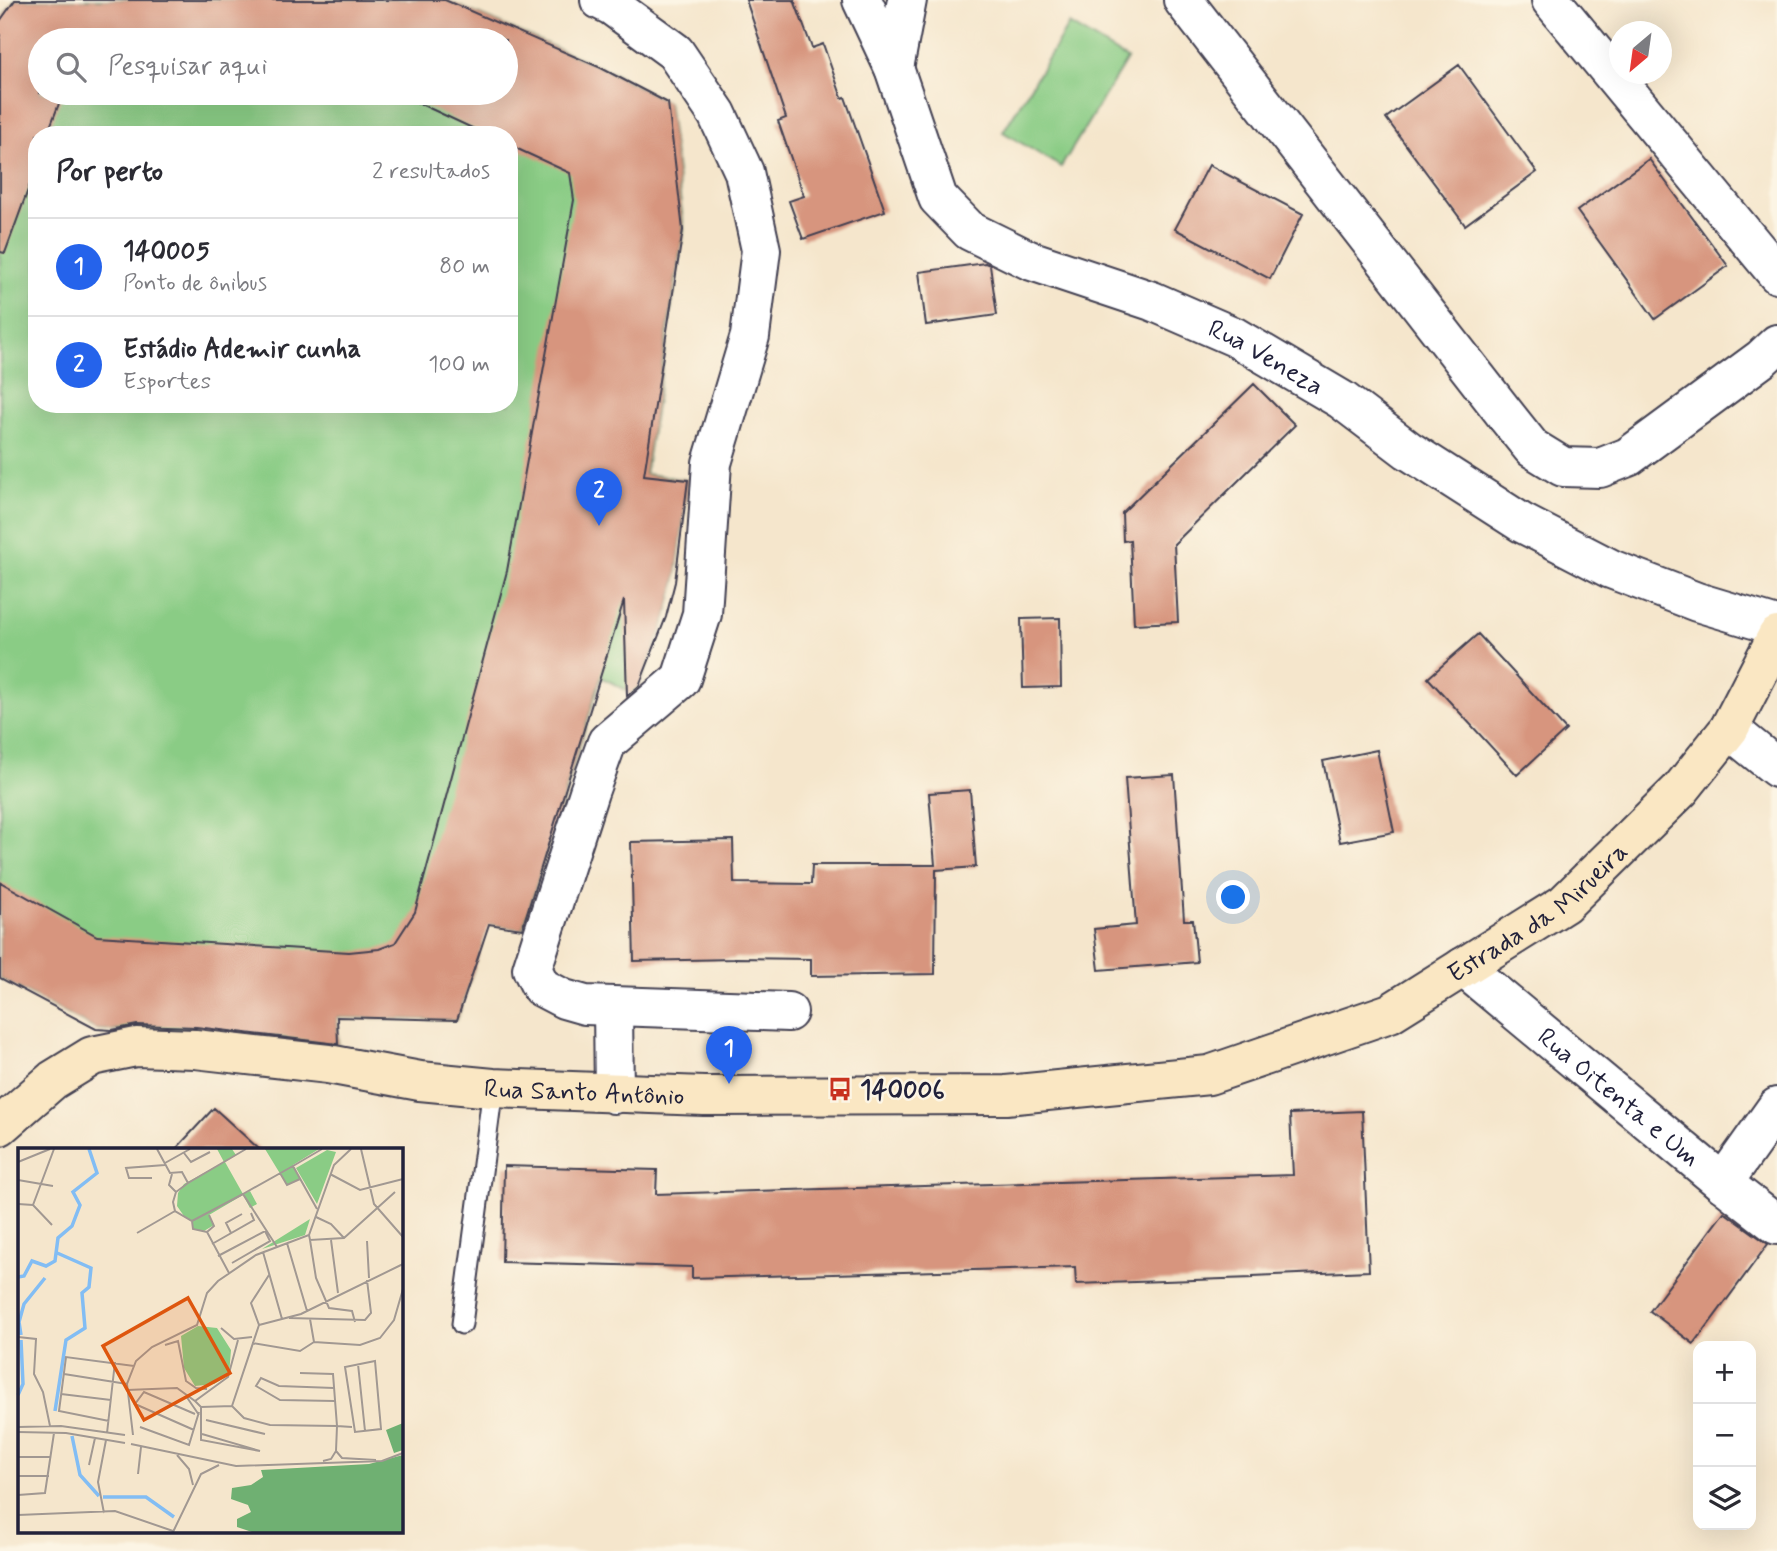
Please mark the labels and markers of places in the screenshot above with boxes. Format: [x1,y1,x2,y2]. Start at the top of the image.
pin: 2 [576,468,622,526]
pin: 1 [706,1026,752,1084]
place label: 140006 [860,1074,945,1108]
bus stop icon: 140006 [826,1075,854,1103]

